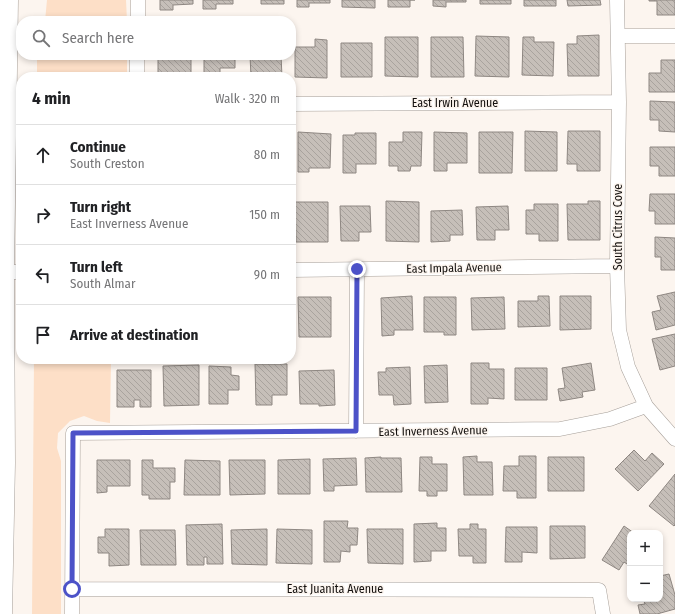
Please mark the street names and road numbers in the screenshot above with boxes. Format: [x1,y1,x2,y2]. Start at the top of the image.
street label: East Irwin Avenue [412,96,498,110]
street label: South Citrus Cove [611,184,625,270]
street label: East Impala Avenue [406,260,502,276]
street label: East Inverness Avenue [378,423,488,439]
street label: East Juanita Avenue [287,582,383,596]

